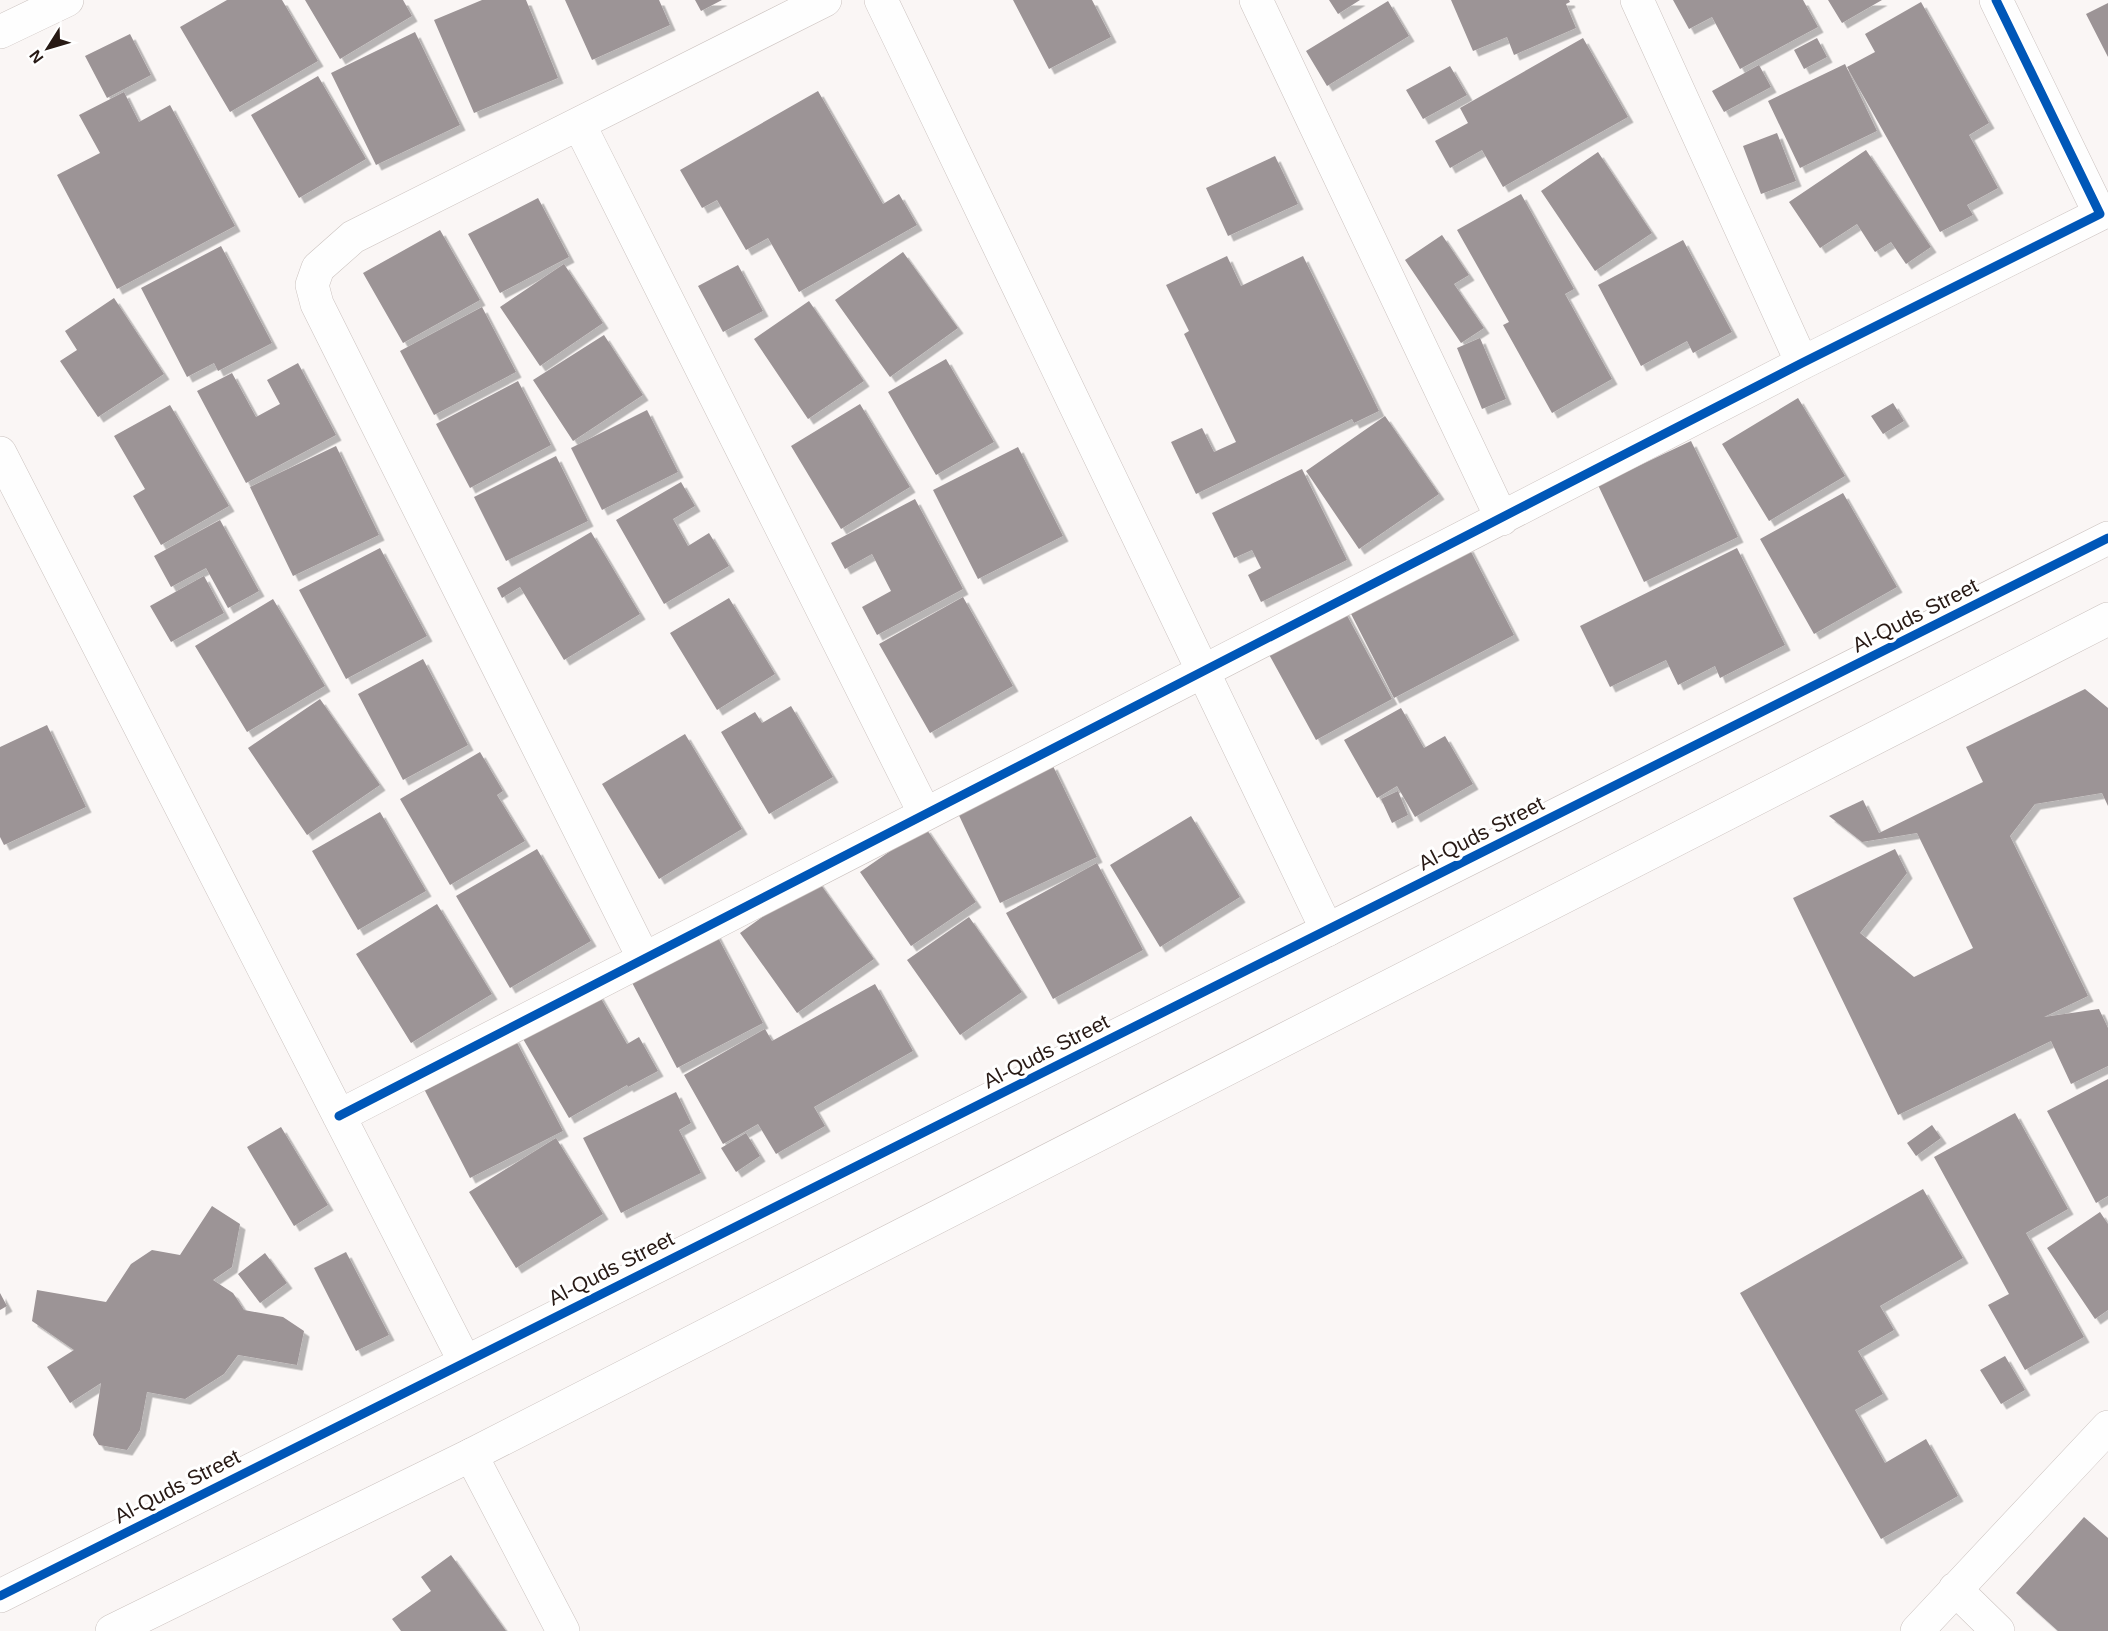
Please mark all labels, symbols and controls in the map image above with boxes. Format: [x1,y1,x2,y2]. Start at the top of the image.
north arrow [18,18,78,78]
text: N [26,47,47,66]
street label: Al-Quds Street [1848,573,1982,657]
street label: Al-Quds Street [1414,791,1548,875]
street label: Al-Quds Street [979,1009,1113,1093]
street label: Al-Quds Street [544,1226,678,1310]
street label: Al-Quds Street [110,1444,244,1528]

